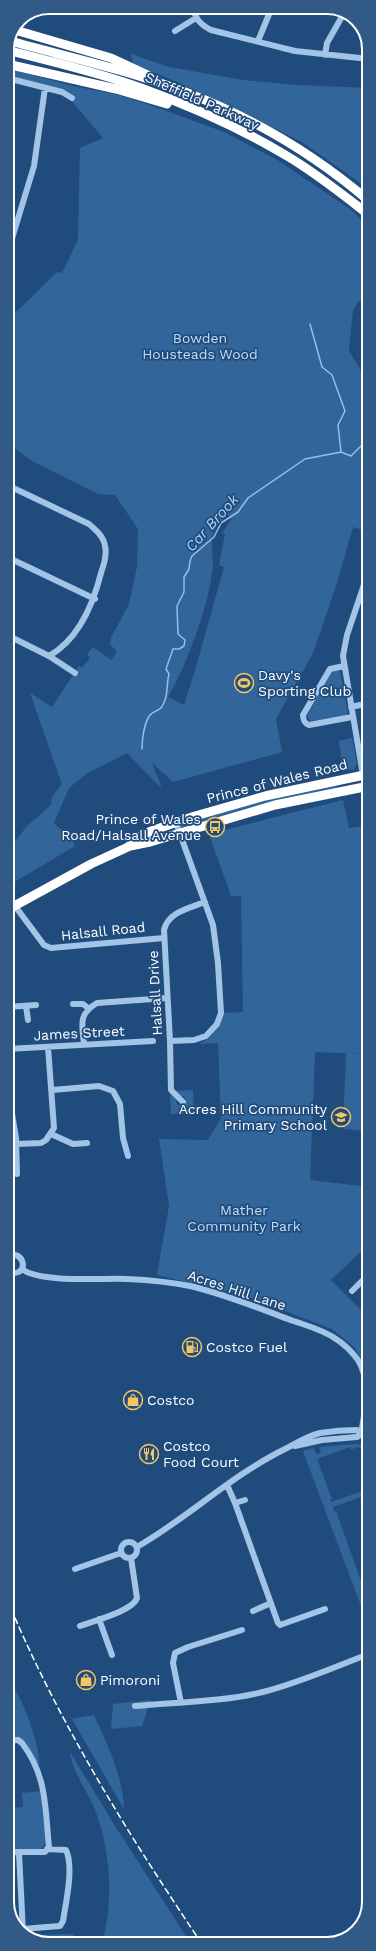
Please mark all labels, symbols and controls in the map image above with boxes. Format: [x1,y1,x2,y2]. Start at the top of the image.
street label: Sheffield Parkway [143,69,262,134]
park label: Bowden Housteads Wood [142,330,258,362]
water label: Car Brook [182,490,243,555]
place label: Davy's Sporting Club [258,667,351,699]
sports icon: Davy's Sporting Club [233,672,255,694]
street label: Prince of Wales Road [205,756,349,806]
place label: Prince of Wales Road/Halsall Avenue [61,811,201,843]
bus stop icon: Prince of Wales Road/Halsall Avenue [204,816,226,838]
street label: Halsall Road [60,919,146,943]
street label: Halsall Drive [145,950,165,1036]
street label: James Street [33,1023,125,1043]
place label: Acres Hill Community Primary School [179,1101,328,1133]
school or university icon: Acres Hill Community Primary School [330,1106,352,1128]
park label: Mather Community Park [187,1202,301,1234]
street label: Acres Hill Lane [186,1267,288,1313]
fuel station icon: Costco Fuel [181,1336,203,1358]
place label: Costco Fuel [206,1339,288,1355]
shop icon: Costco [122,1389,144,1411]
place label: Costco [147,1392,195,1408]
place label: Costco Food Court [163,1438,239,1470]
restaurant icon: Costco Food Court [138,1443,160,1465]
shop icon: Pimoroni [75,1669,97,1691]
place label: Pimoroni [100,1672,160,1688]

